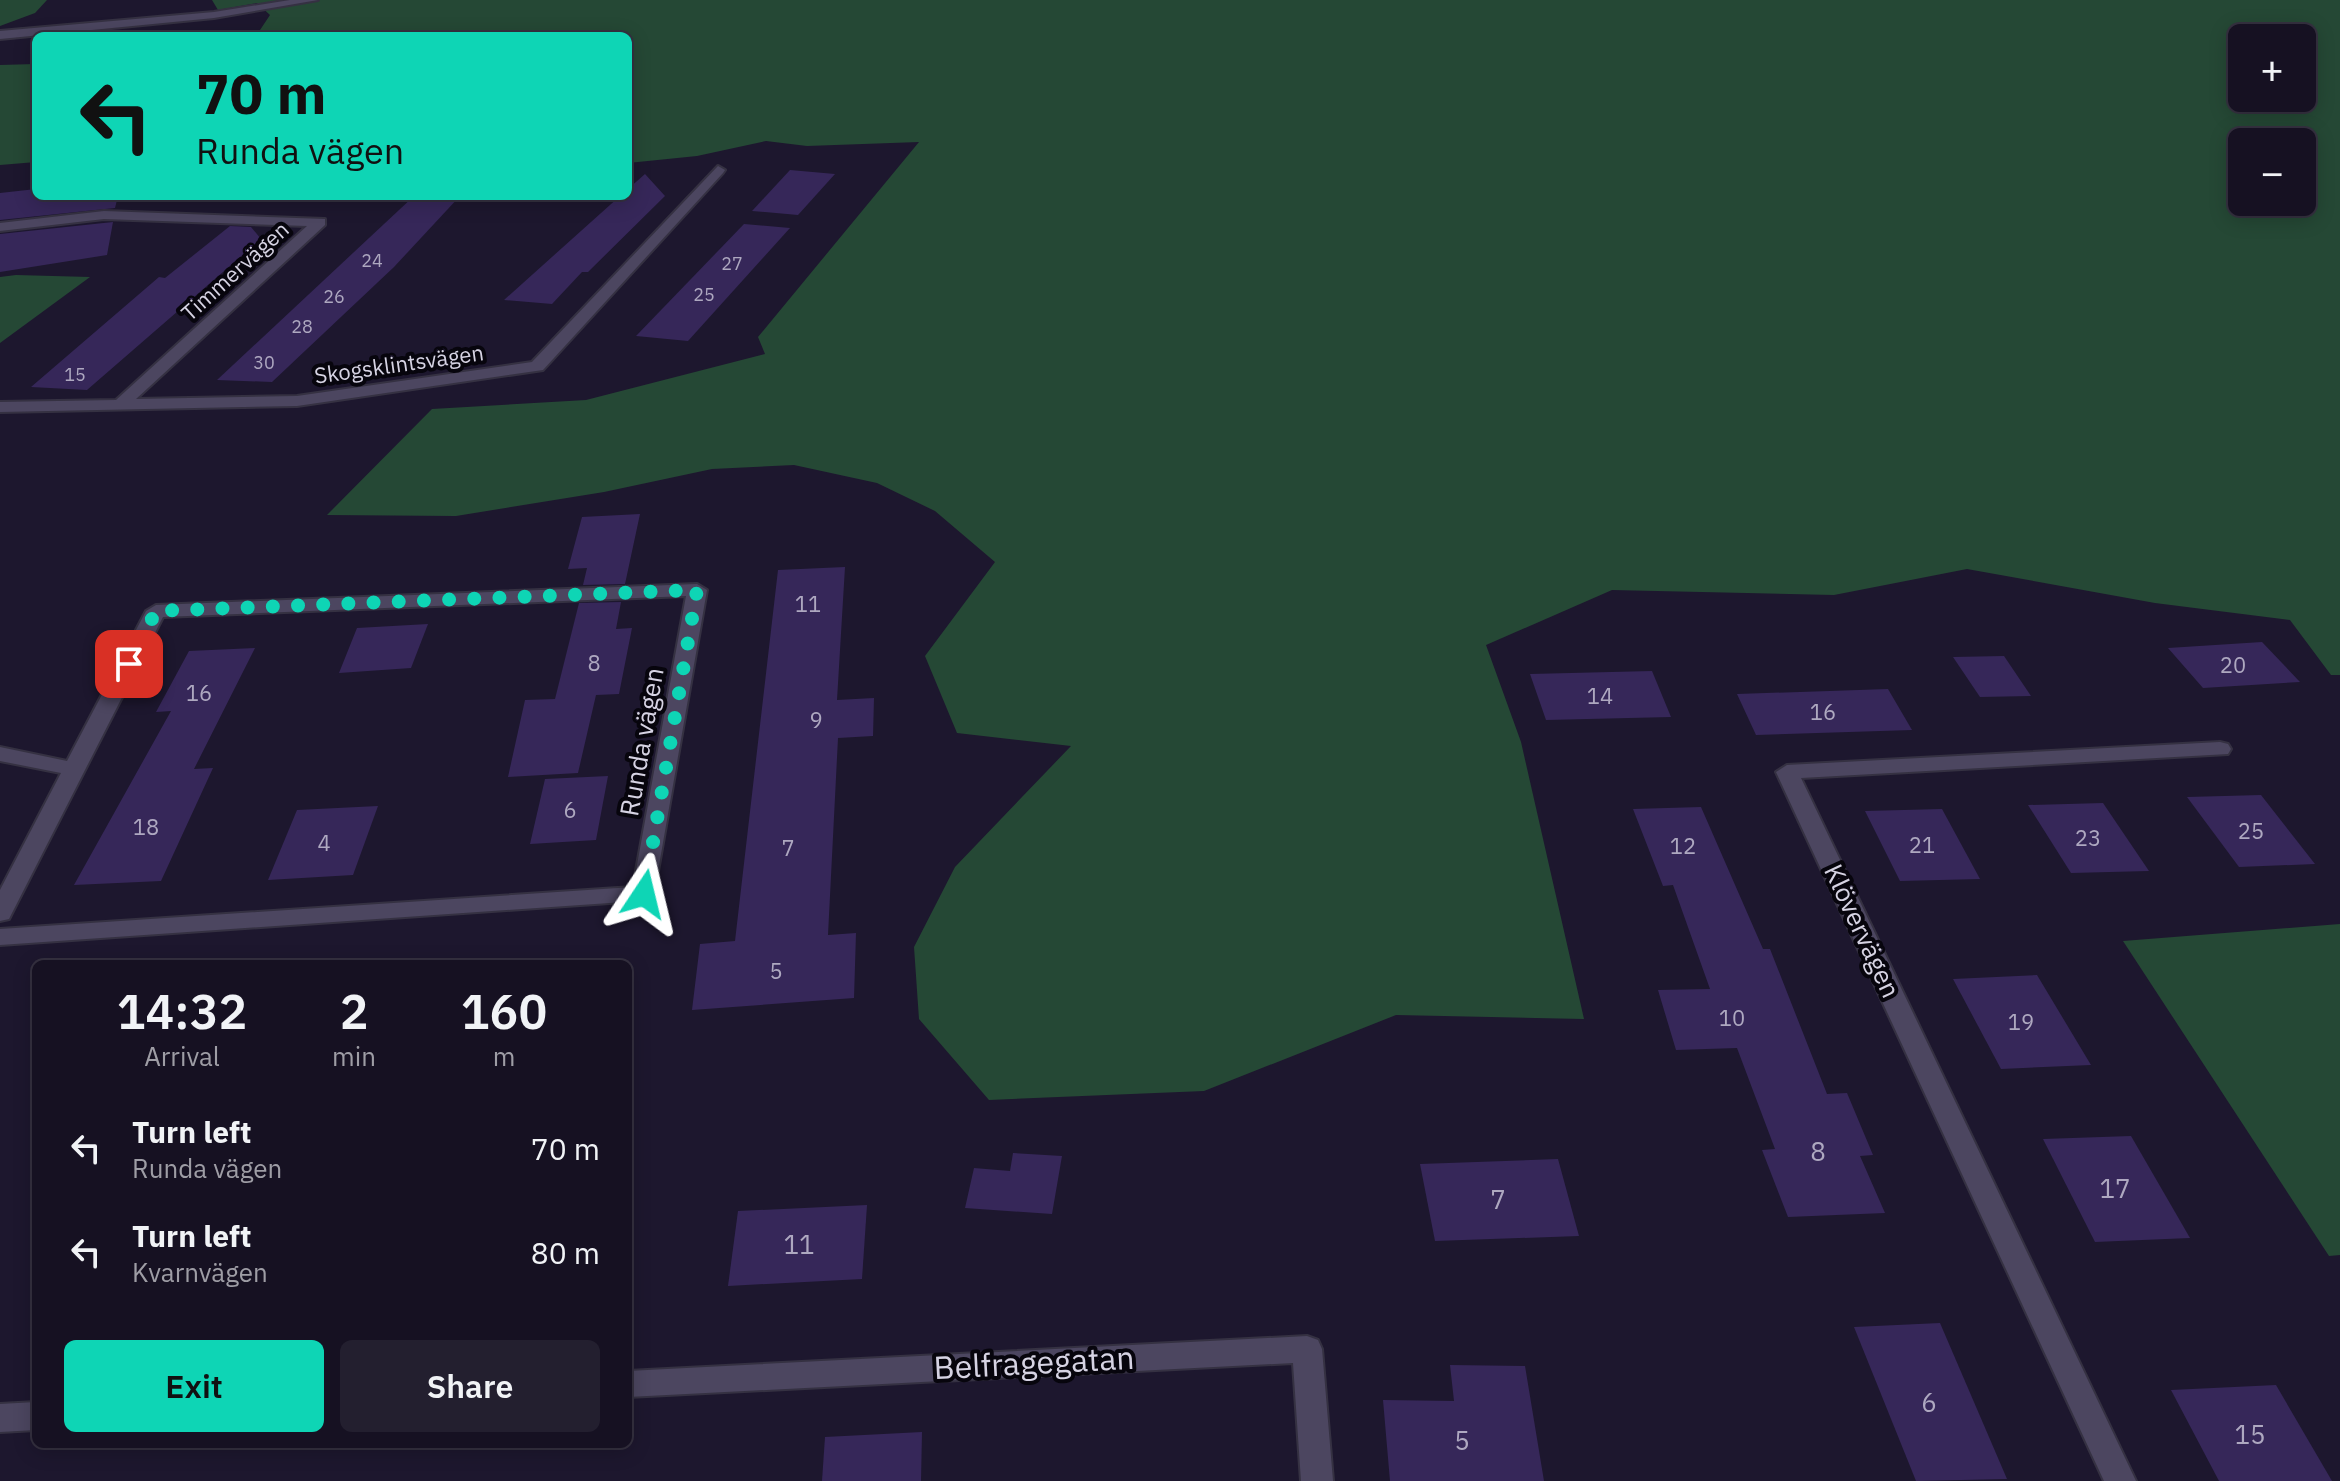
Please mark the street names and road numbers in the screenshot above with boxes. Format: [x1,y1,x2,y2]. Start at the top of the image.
street label: Timmervägen [175,215,295,327]
street label: Skogsklintsvägen [312,337,486,390]
street label: Runda vägen [611,665,671,819]
street label: Klövervägen [1817,858,1909,1003]
street label: Belfragegatan [933,1336,1135,1388]

